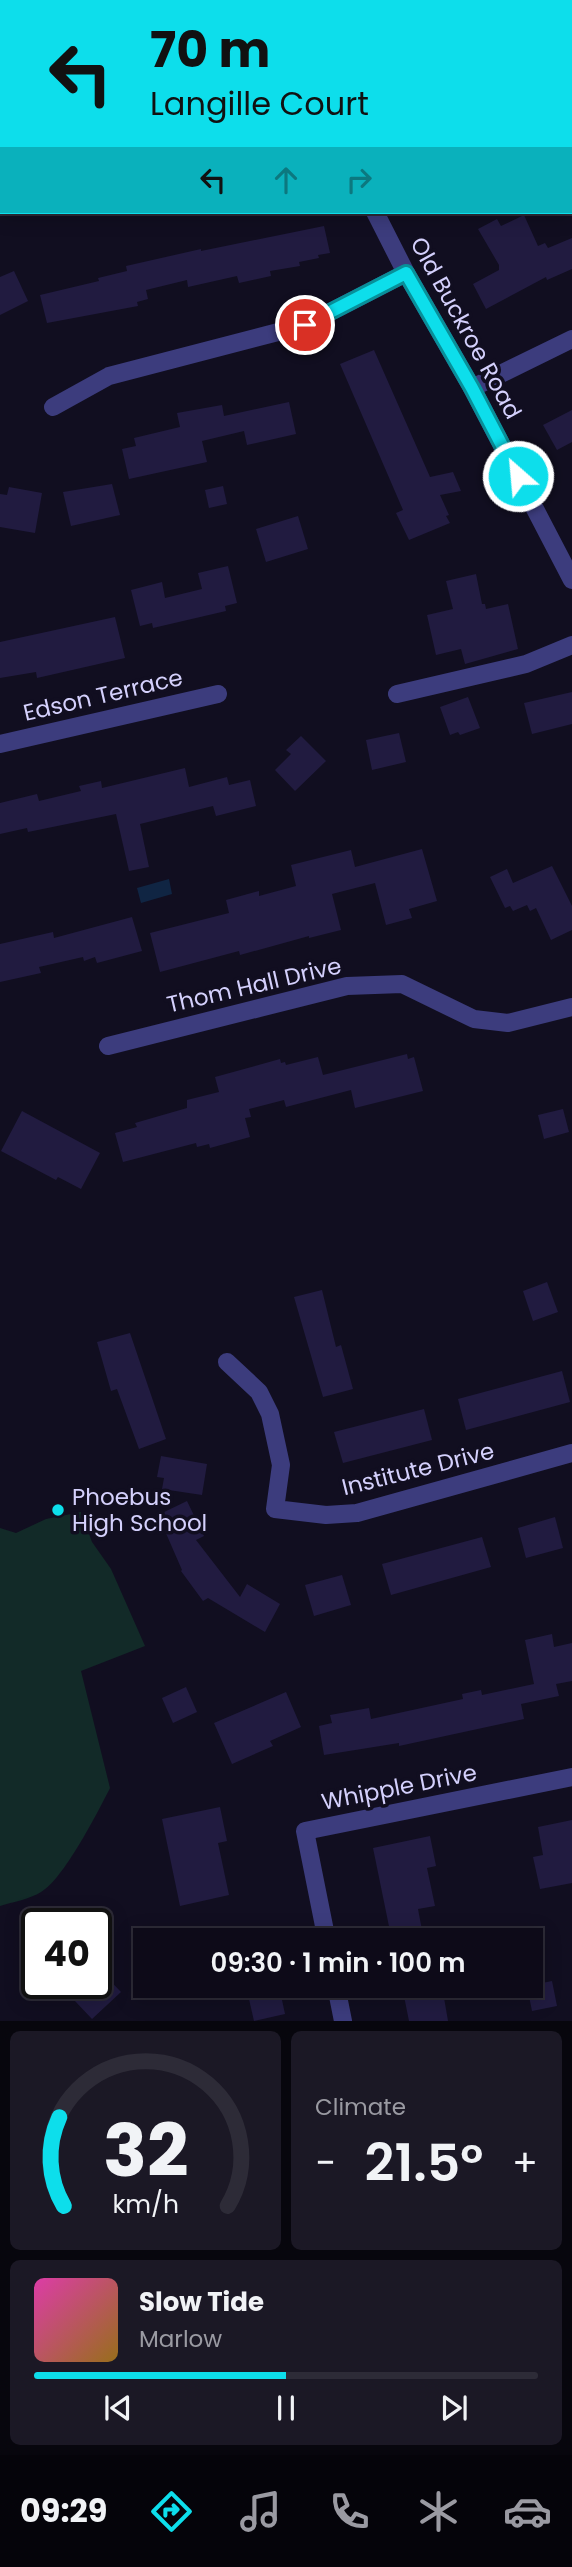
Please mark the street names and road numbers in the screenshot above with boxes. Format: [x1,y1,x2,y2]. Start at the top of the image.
street label: Old Buckroe Road [403,231,529,425]
street label: Edson Terrace [20,661,186,729]
street label: Thom Hall Drive [164,949,344,1021]
street label: Institute Drive [338,1435,498,1503]
street label: Whipple Drive [319,1756,479,1818]

